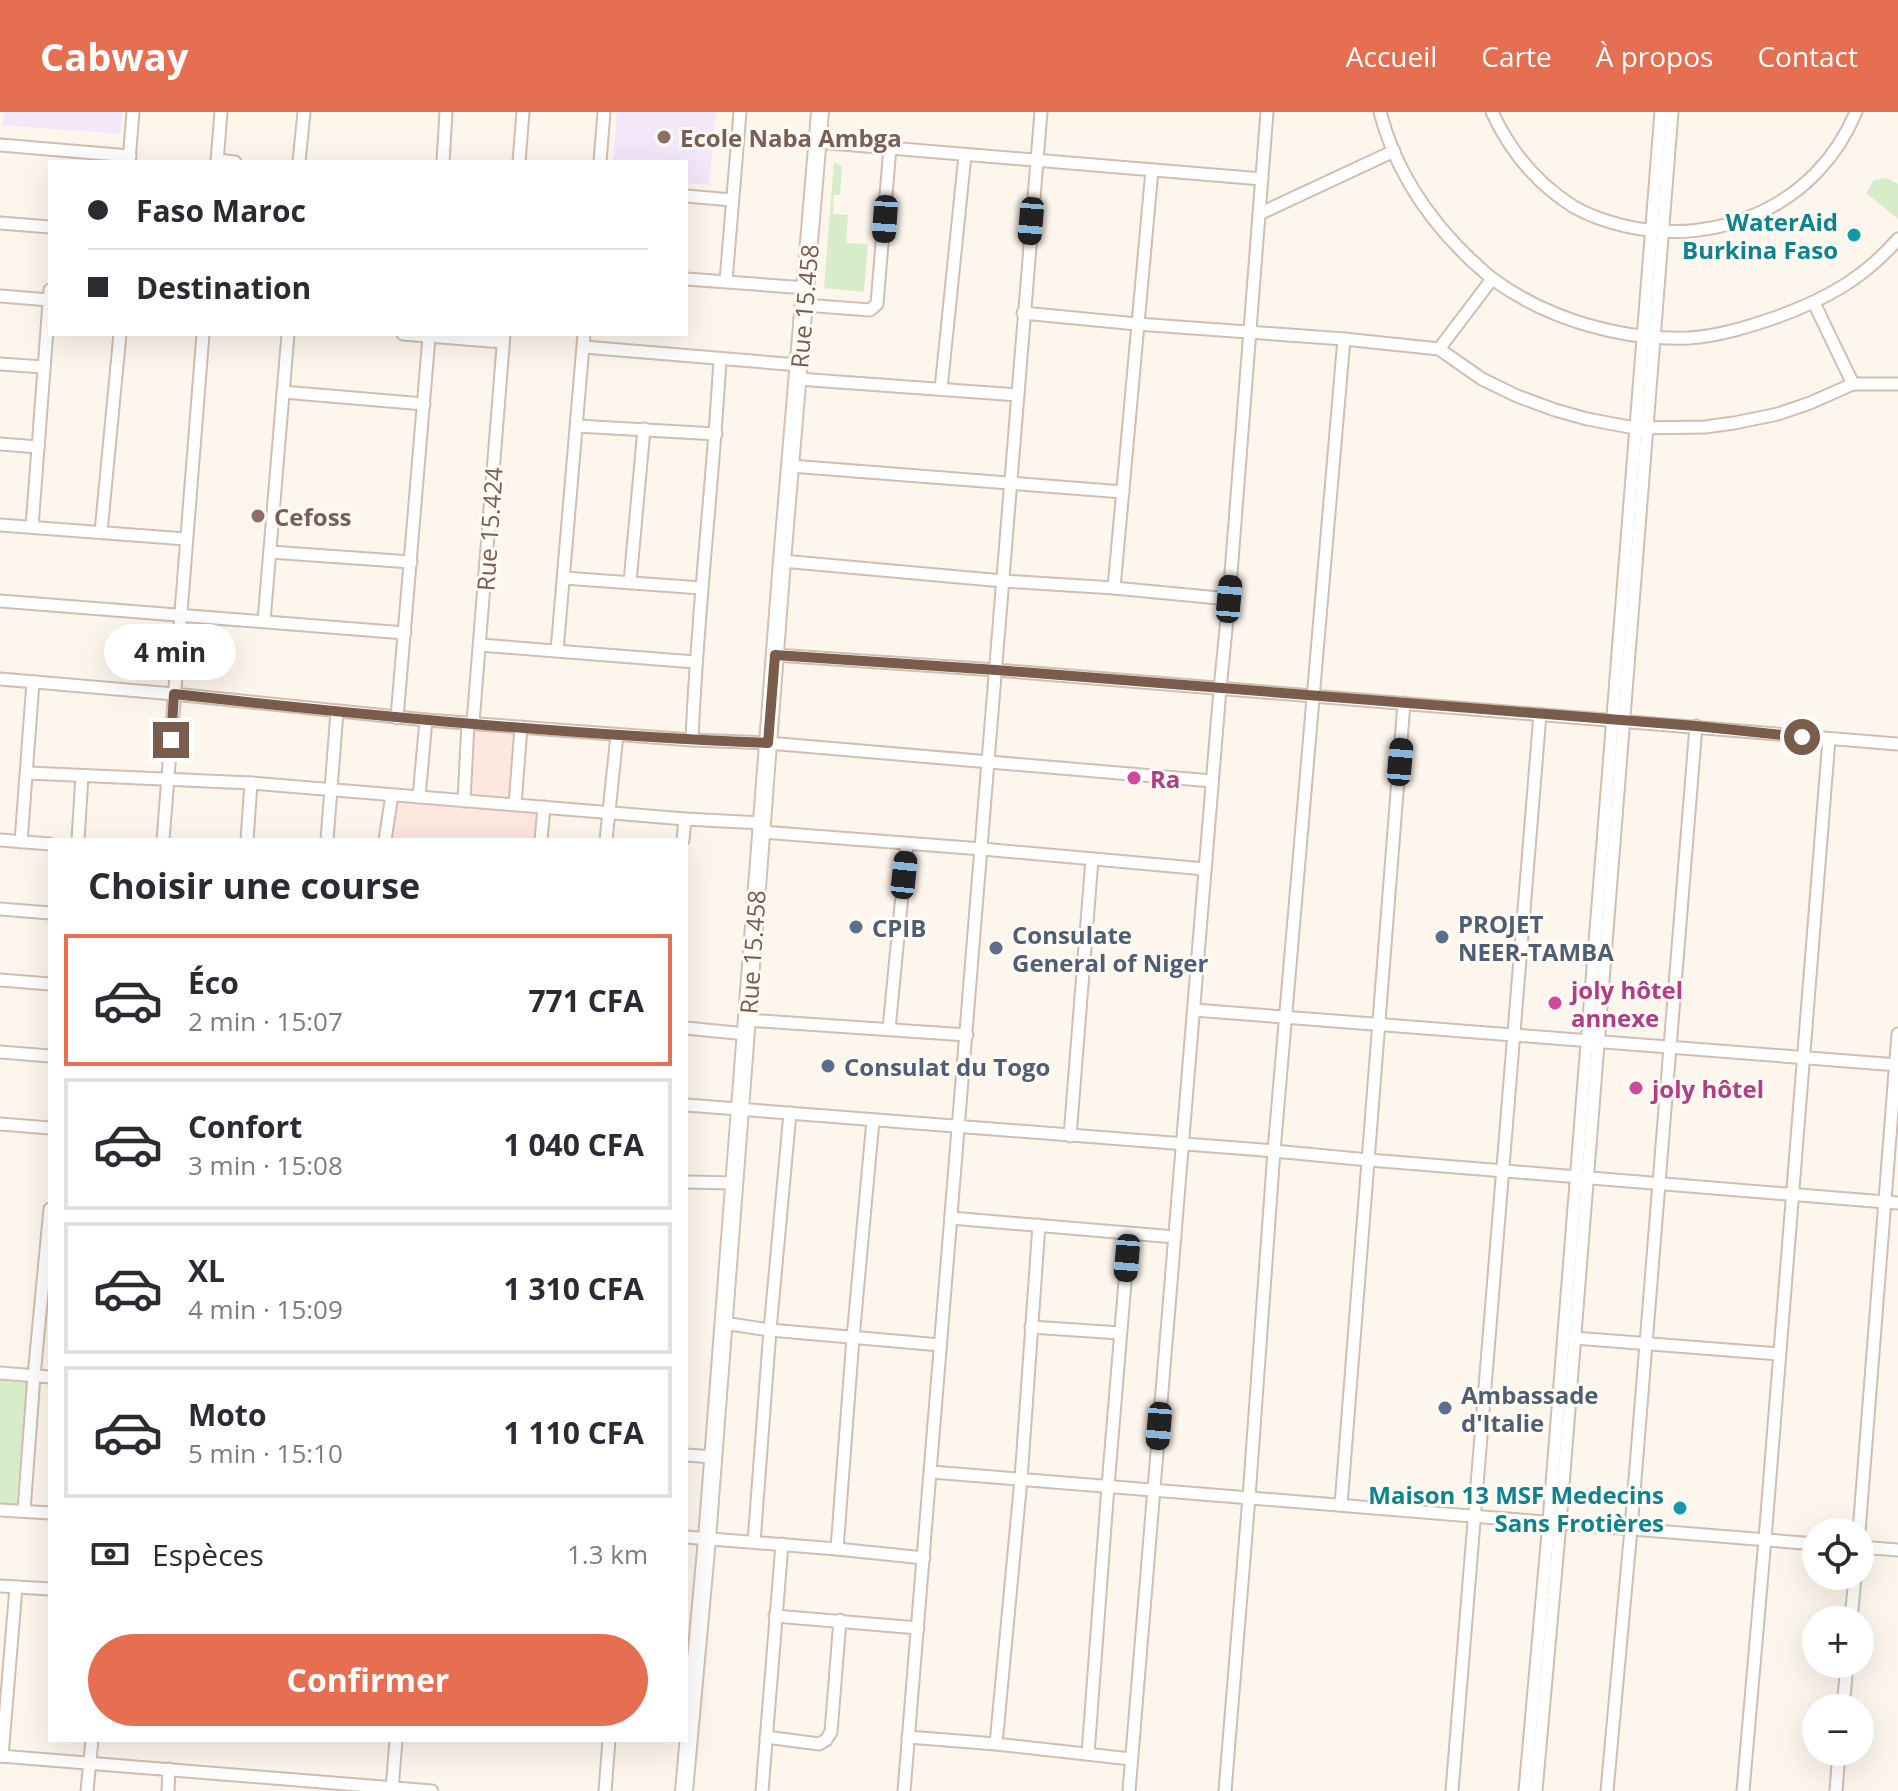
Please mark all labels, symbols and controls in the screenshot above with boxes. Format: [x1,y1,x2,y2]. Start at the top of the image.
text: Cabway [40,30,188,82]
text: Accueil [1346,37,1437,75]
text: Carte [1481,37,1552,75]
text: À propos [1596,37,1713,75]
text: Contact [1757,37,1858,75]
place label: Ecole Naba Ambga [680,121,902,154]
marker: Ecole Naba Ambga [655,128,673,146]
text: Faso Maroc [136,190,306,231]
car [871,194,899,244]
car [1017,196,1045,246]
place label: WaterAid Burkina Faso [1682,205,1838,266]
marker: WaterAid Burkina Faso [1845,226,1863,244]
street label: Rue 15.458 [782,243,826,369]
text: Destination [136,267,311,308]
street label: Rue 15.424 [468,466,510,592]
place label: Cefoss [274,500,352,533]
marker: Cefoss [249,507,267,525]
car [1215,574,1243,624]
callout: 4 min [105,624,237,680]
text: 4 min [134,634,206,670]
route start [1784,719,1820,755]
route end [153,722,189,758]
car [1386,737,1414,787]
place label: Ra [1150,762,1180,795]
marker: Ra [1125,769,1143,787]
car [890,850,918,900]
text: Choisir une course [88,861,420,910]
street label: Rue 15.458 [731,889,773,1015]
place label: PROJET NEER-TAMBA [1458,907,1614,968]
place label: CPIB [872,911,926,944]
marker: CPIB [847,918,865,936]
place label: Consulate General of Niger [1012,918,1208,979]
marker: PROJET NEER-TAMBA [1433,928,1451,946]
marker: Consulate General of Niger [987,939,1005,957]
text: Éco [188,962,239,1003]
icon: car [92,964,164,1036]
place label: joly hôtel annexe [1569,973,1683,1034]
text: 771 CFA [528,980,644,1021]
marker: joly hôtel annexe [1546,994,1564,1012]
text: 2 min · 15:07 [188,1003,343,1039]
place label: Consulat du Togo [844,1050,1050,1083]
marker: Consulat du Togo [819,1057,837,1075]
place label: joly hôtel [1650,1072,1764,1105]
marker: joly hôtel [1627,1079,1645,1097]
text: Confort [188,1106,302,1147]
icon: car [92,1108,164,1180]
text: 1 040 CFA [504,1124,644,1165]
text: 3 min · 15:08 [188,1147,343,1183]
car [1113,1233,1141,1283]
text: XL [188,1250,225,1291]
icon: car [92,1252,164,1324]
text: 1 310 CFA [504,1268,644,1309]
text: 4 min · 15:09 [188,1291,343,1327]
place label: Ambassade d'Italie [1461,1378,1599,1439]
text: Moto [188,1394,266,1435]
icon: car [92,1396,164,1468]
marker: Ambassade d'Italie [1436,1399,1454,1417]
car [1145,1401,1173,1451]
text: 1 110 CFA [504,1412,644,1453]
text: 5 min · 15:10 [188,1435,343,1471]
place label: Maison 13 MSF Medecins Sans Frotières [1368,1478,1664,1539]
marker: Maison 13 MSF Medecins Sans Frotières [1671,1499,1689,1517]
map controls [1802,1518,1874,1766]
button: locate [1802,1518,1874,1590]
icon: cash [88,1532,132,1576]
text: Espèces [152,1534,264,1575]
text: 1.3 km [567,1536,648,1572]
button: + [1802,1606,1874,1678]
button: Confirmer [88,1634,648,1726]
button: − [1802,1694,1874,1766]

